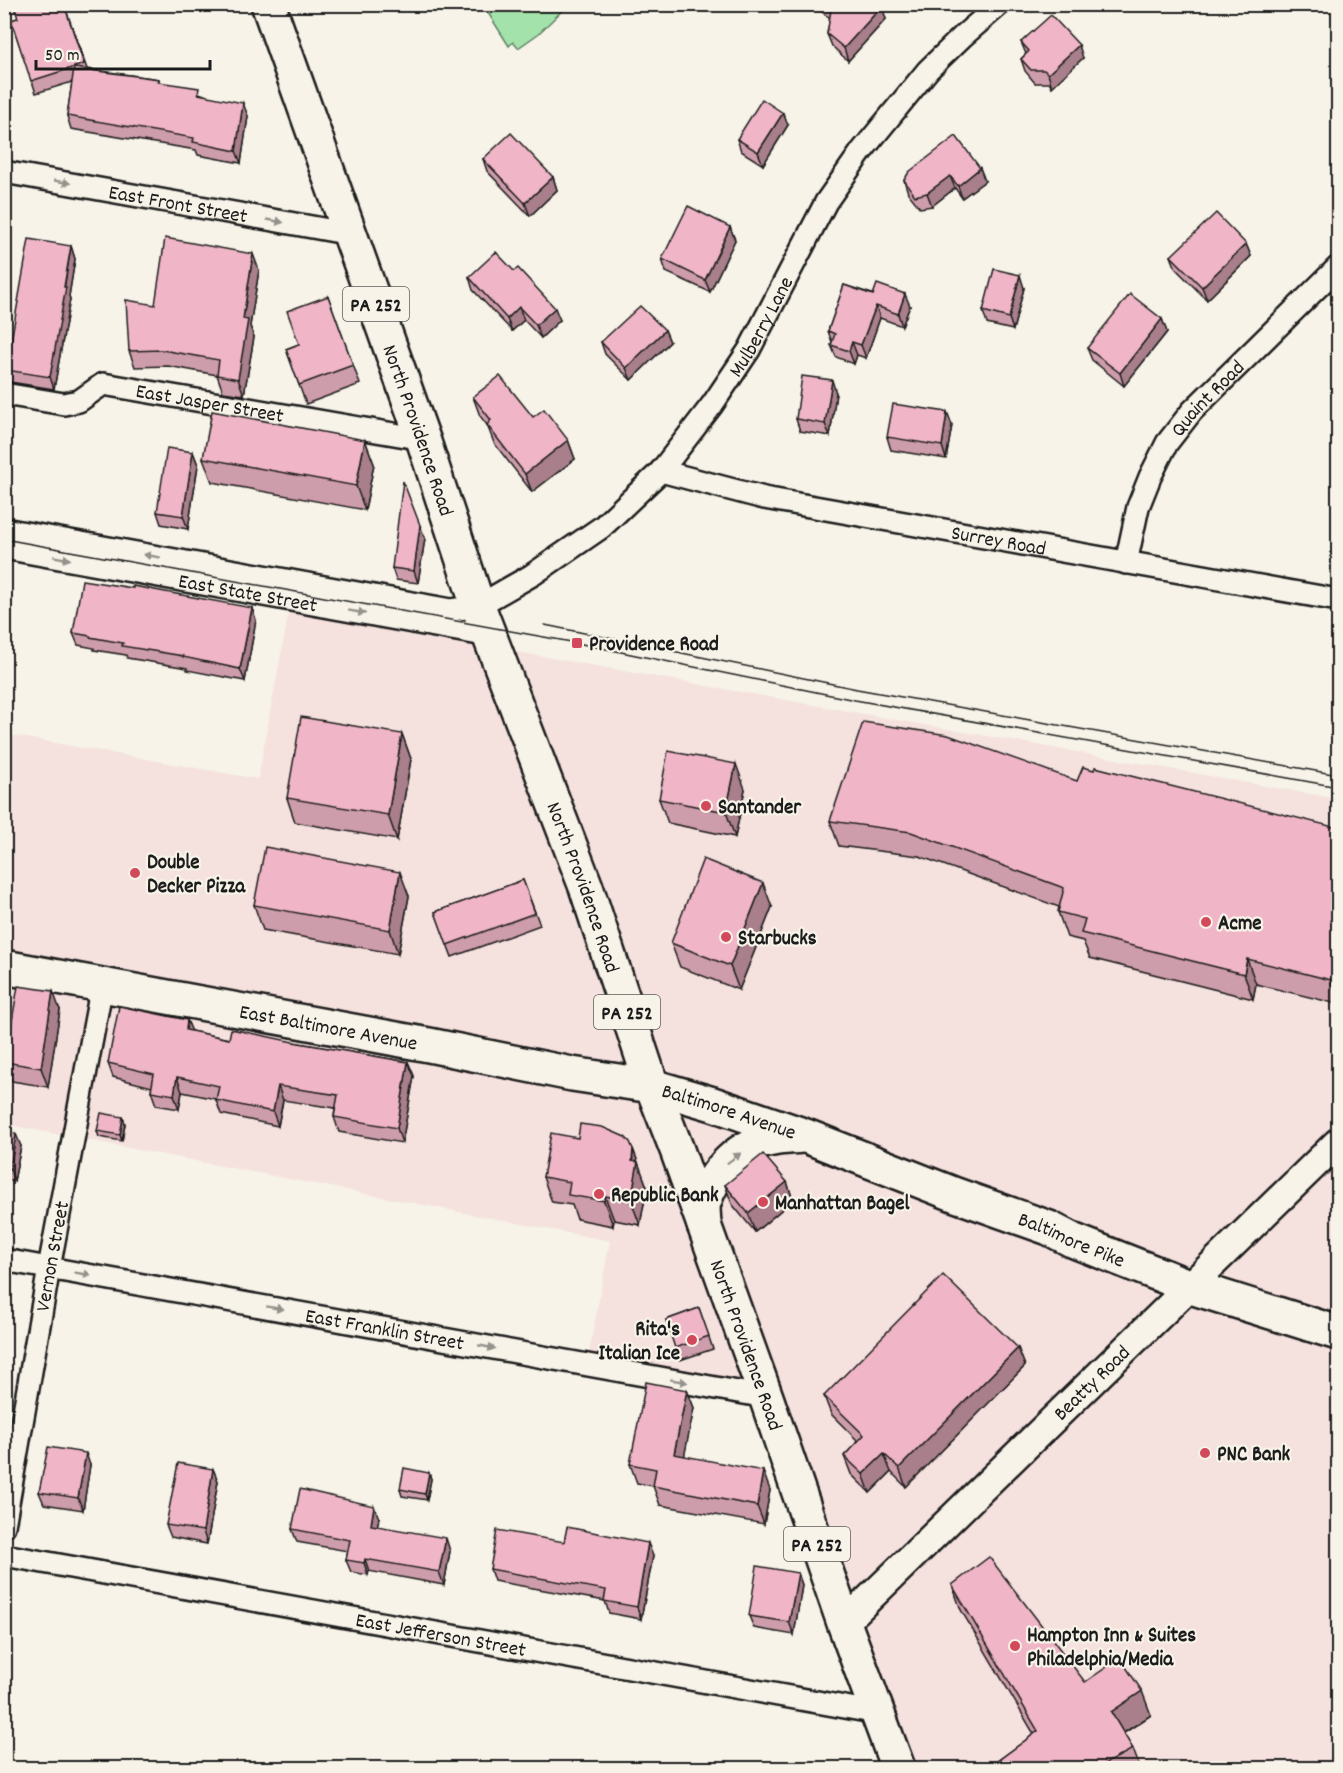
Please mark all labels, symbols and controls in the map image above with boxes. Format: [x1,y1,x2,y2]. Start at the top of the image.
scale bar [36,33,210,71]
text: 50 m [45,44,80,69]
one-way arrow [53,178,72,187]
street label: East Front Street [106,179,250,233]
one-way arrow [265,217,284,226]
street label: Mulberry Lane [723,272,803,384]
road number: PA 252 [343,287,409,321]
street label: North Providence Road [373,341,459,521]
street label: Quaint Road [1165,355,1253,445]
street label: East Jasper Street [133,378,286,433]
street label: Surrey Road [949,520,1048,566]
one-way arrow [142,551,161,560]
one-way arrow [53,554,72,563]
street label: East State Street [176,568,320,622]
one-way arrow [348,608,367,617]
place label: Providence Road [589,631,719,661]
marker: Providence Road [570,636,584,650]
place label: Santander [718,794,802,824]
street label: North Providence Road [537,798,625,977]
marker: Santander [699,799,713,813]
place label: Double Decker Pizza [147,849,246,903]
marker: Double Decker Pizza [128,866,142,880]
place label: Acme [1218,910,1262,940]
marker: Acme [1199,915,1213,929]
place label: Starbucks [738,925,817,955]
marker: Starbucks [719,930,733,944]
road number: PA 252 [594,995,660,1029]
street label: East Baltimore Avenue [237,998,419,1061]
street label: Baltimore Avenue [658,1078,799,1149]
one-way arrow [726,1152,742,1164]
place label: Republic Bank [611,1182,719,1212]
marker: Republic Bank [592,1187,606,1201]
place label: Manhattan Bagel [775,1190,910,1220]
marker: Manhattan Bagel [756,1195,770,1209]
street label: Vernon Street [30,1199,79,1314]
street label: Baltimore Pike [1013,1206,1128,1277]
street label: North Providence Road [700,1256,789,1435]
one-way arrow [73,1270,92,1279]
street label: East Franklin Street [303,1302,466,1360]
one-way arrow [265,1304,284,1313]
place label: Rita's Italian Ice [598,1316,680,1370]
marker: Rita's Italian Ice [685,1333,699,1347]
street label: Beatty Road [1048,1340,1139,1429]
one-way arrow [478,1342,497,1351]
one-way arrow [670,1377,689,1386]
place label: PNC Bank [1217,1441,1291,1471]
marker: PNC Bank [1198,1446,1212,1460]
road number: PA 252 [784,1527,850,1561]
street label: East Jefferson Street [353,1607,528,1667]
place label: Hampton Inn & Suites Philadelphia/Media [1027,1622,1196,1676]
marker: Hampton Inn & Suites Philadelphia/Media [1008,1639,1022,1653]

